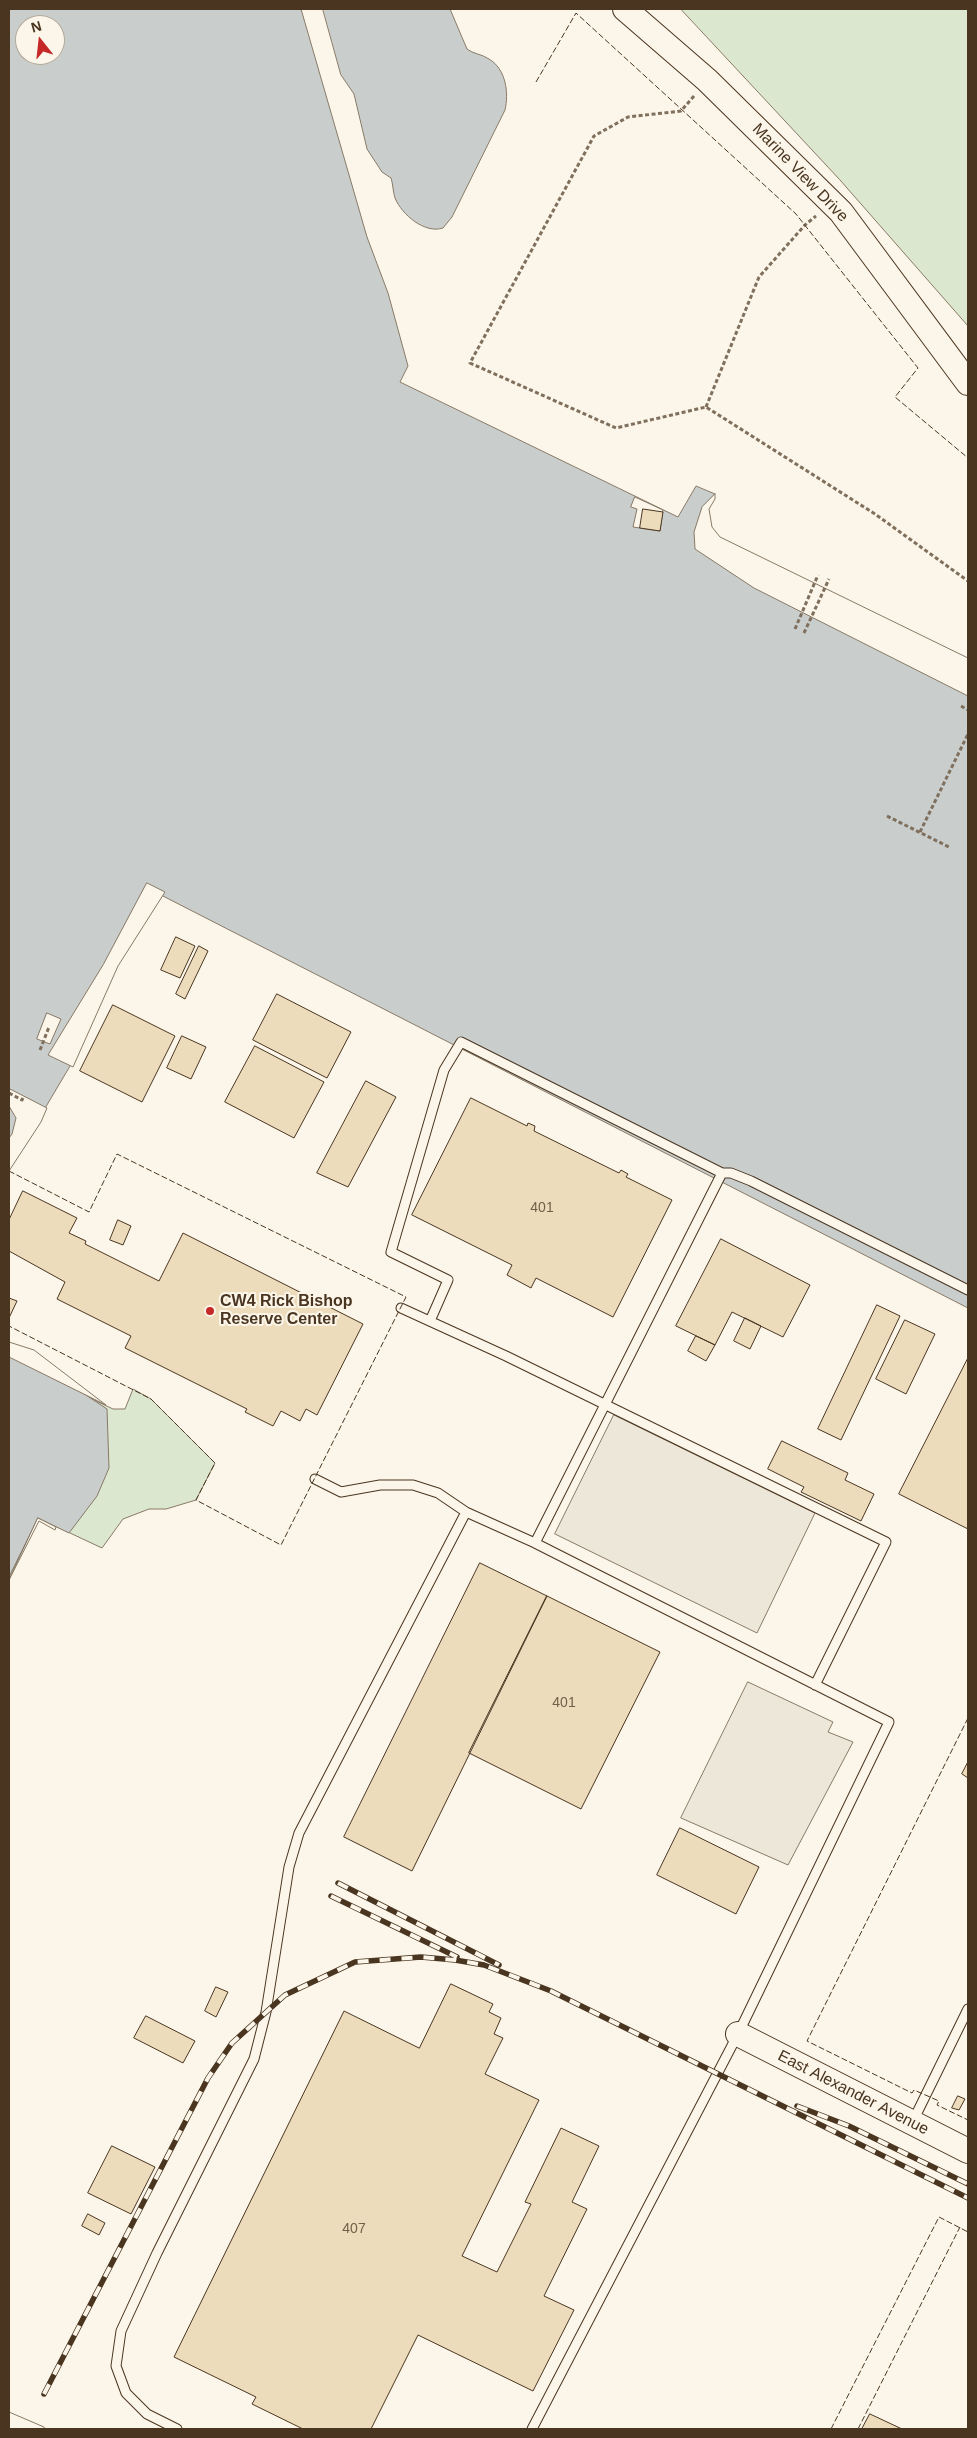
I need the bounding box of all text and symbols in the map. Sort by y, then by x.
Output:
north arrow [15,15,65,65]
text: N [29,17,43,36]
street label: Marine View Drive [748,120,852,226]
house number: 401 [530,1200,554,1216]
place label: CW4 Rick Bishop Reserve Center [220,1292,352,1330]
marker: CW4 Rick Bishop Reserve Center [204,1305,216,1317]
house number: 401 [552,1695,576,1711]
street label: East Alexander Avenue [774,2047,932,2139]
house number: 407 [342,2221,366,2237]

